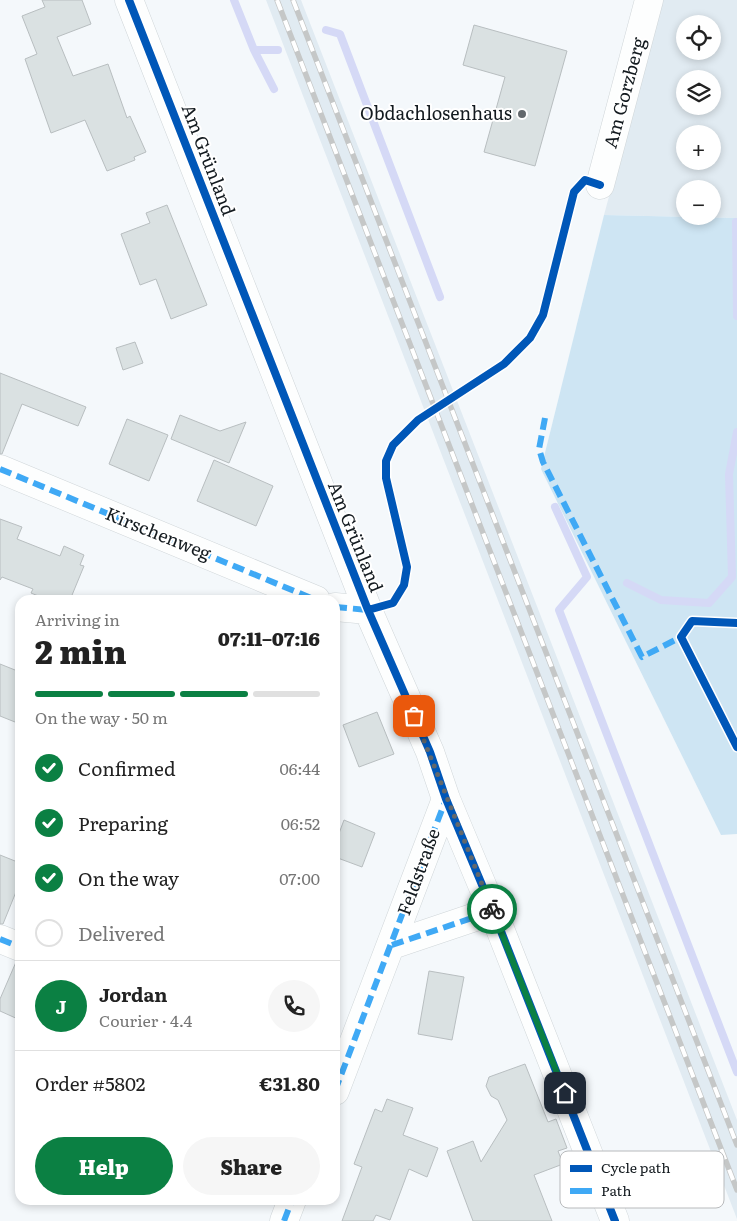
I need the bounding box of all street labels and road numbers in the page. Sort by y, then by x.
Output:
street label: Am Gorzberg [596,33,652,151]
street label: Am Grünland [176,100,243,219]
street label: Am Grünland [322,477,391,596]
street label: Kirschenweg [102,499,216,566]
street label: Feldstraße [389,824,446,919]

